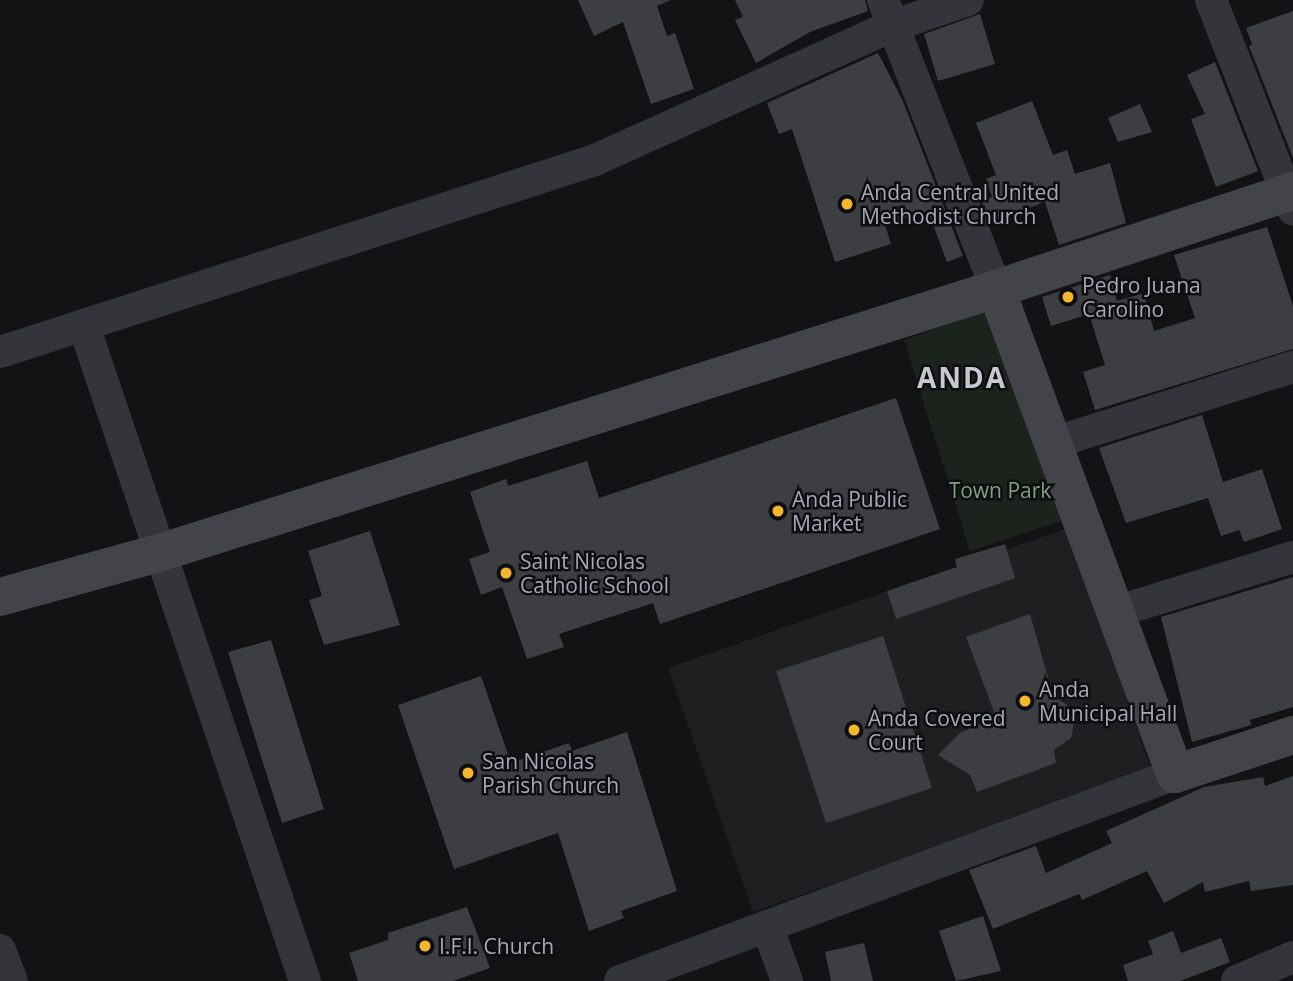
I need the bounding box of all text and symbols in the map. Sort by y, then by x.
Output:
place label: Anda Central United Methodist Church [861,179,1059,229]
marker: Anda Central United Methodist Church [839,196,855,212]
place label: Pedro Juana Carolino [1082,272,1201,322]
marker: Pedro Juana Carolino [1060,289,1076,305]
district label: ANDA [917,360,1007,394]
park label: Town Park [949,477,1051,503]
place label: Anda Public Market [792,486,907,536]
marker: Anda Public Market [770,503,786,519]
place label: Saint Nicolas Catholic School [520,548,669,598]
marker: Saint Nicolas Catholic School [498,565,514,581]
place label: Anda Municipal Hall [1039,676,1177,726]
marker: Anda Municipal Hall [1017,693,1033,709]
place label: Anda Covered Court [868,705,1005,755]
marker: Anda Covered Court [846,722,862,738]
place label: San Nicolas Parish Church [482,748,619,798]
marker: San Nicolas Parish Church [460,765,476,781]
place label: I.F.I. Church [439,933,554,959]
marker: I.F.I. Church [417,938,433,954]

